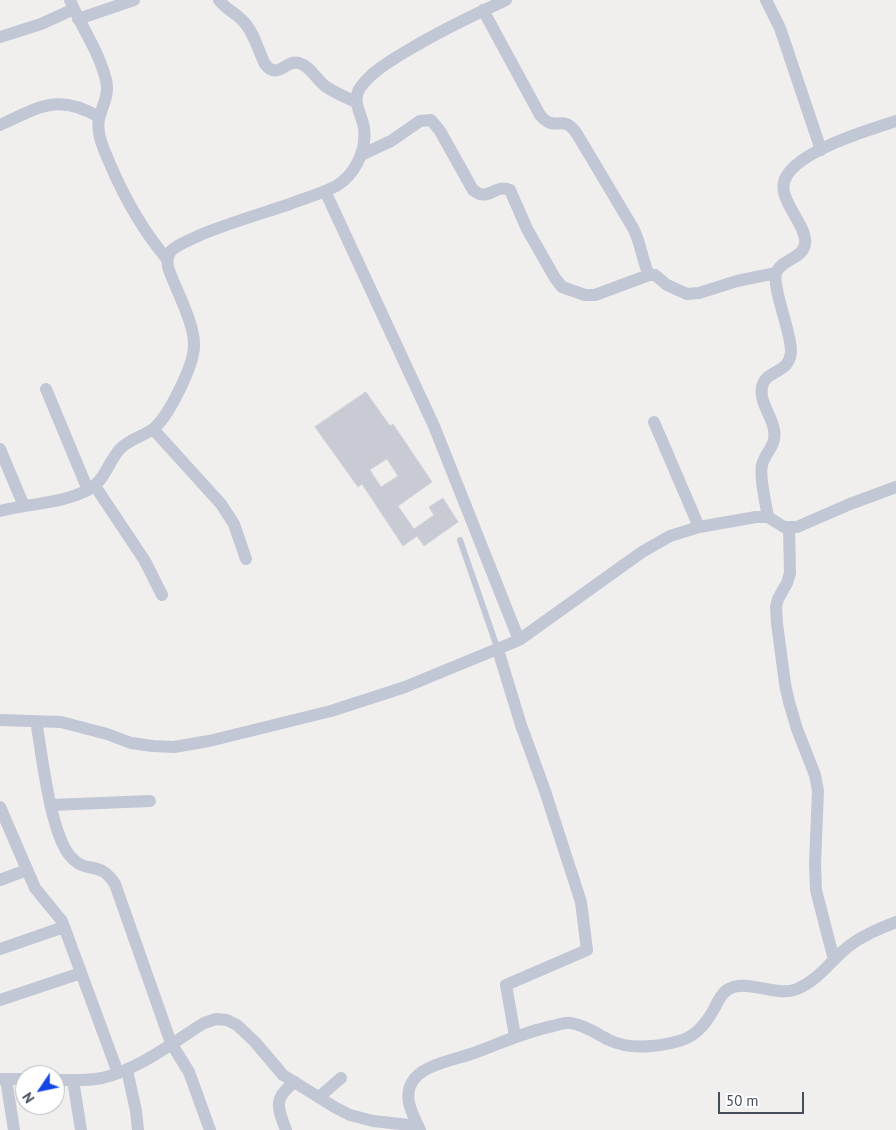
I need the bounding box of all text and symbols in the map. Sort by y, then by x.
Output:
north arrow [15,1065,65,1115]
scale bar [721,1082,807,1114]
text: N [18,1089,38,1107]
text: 50 m [726,1091,759,1110]

